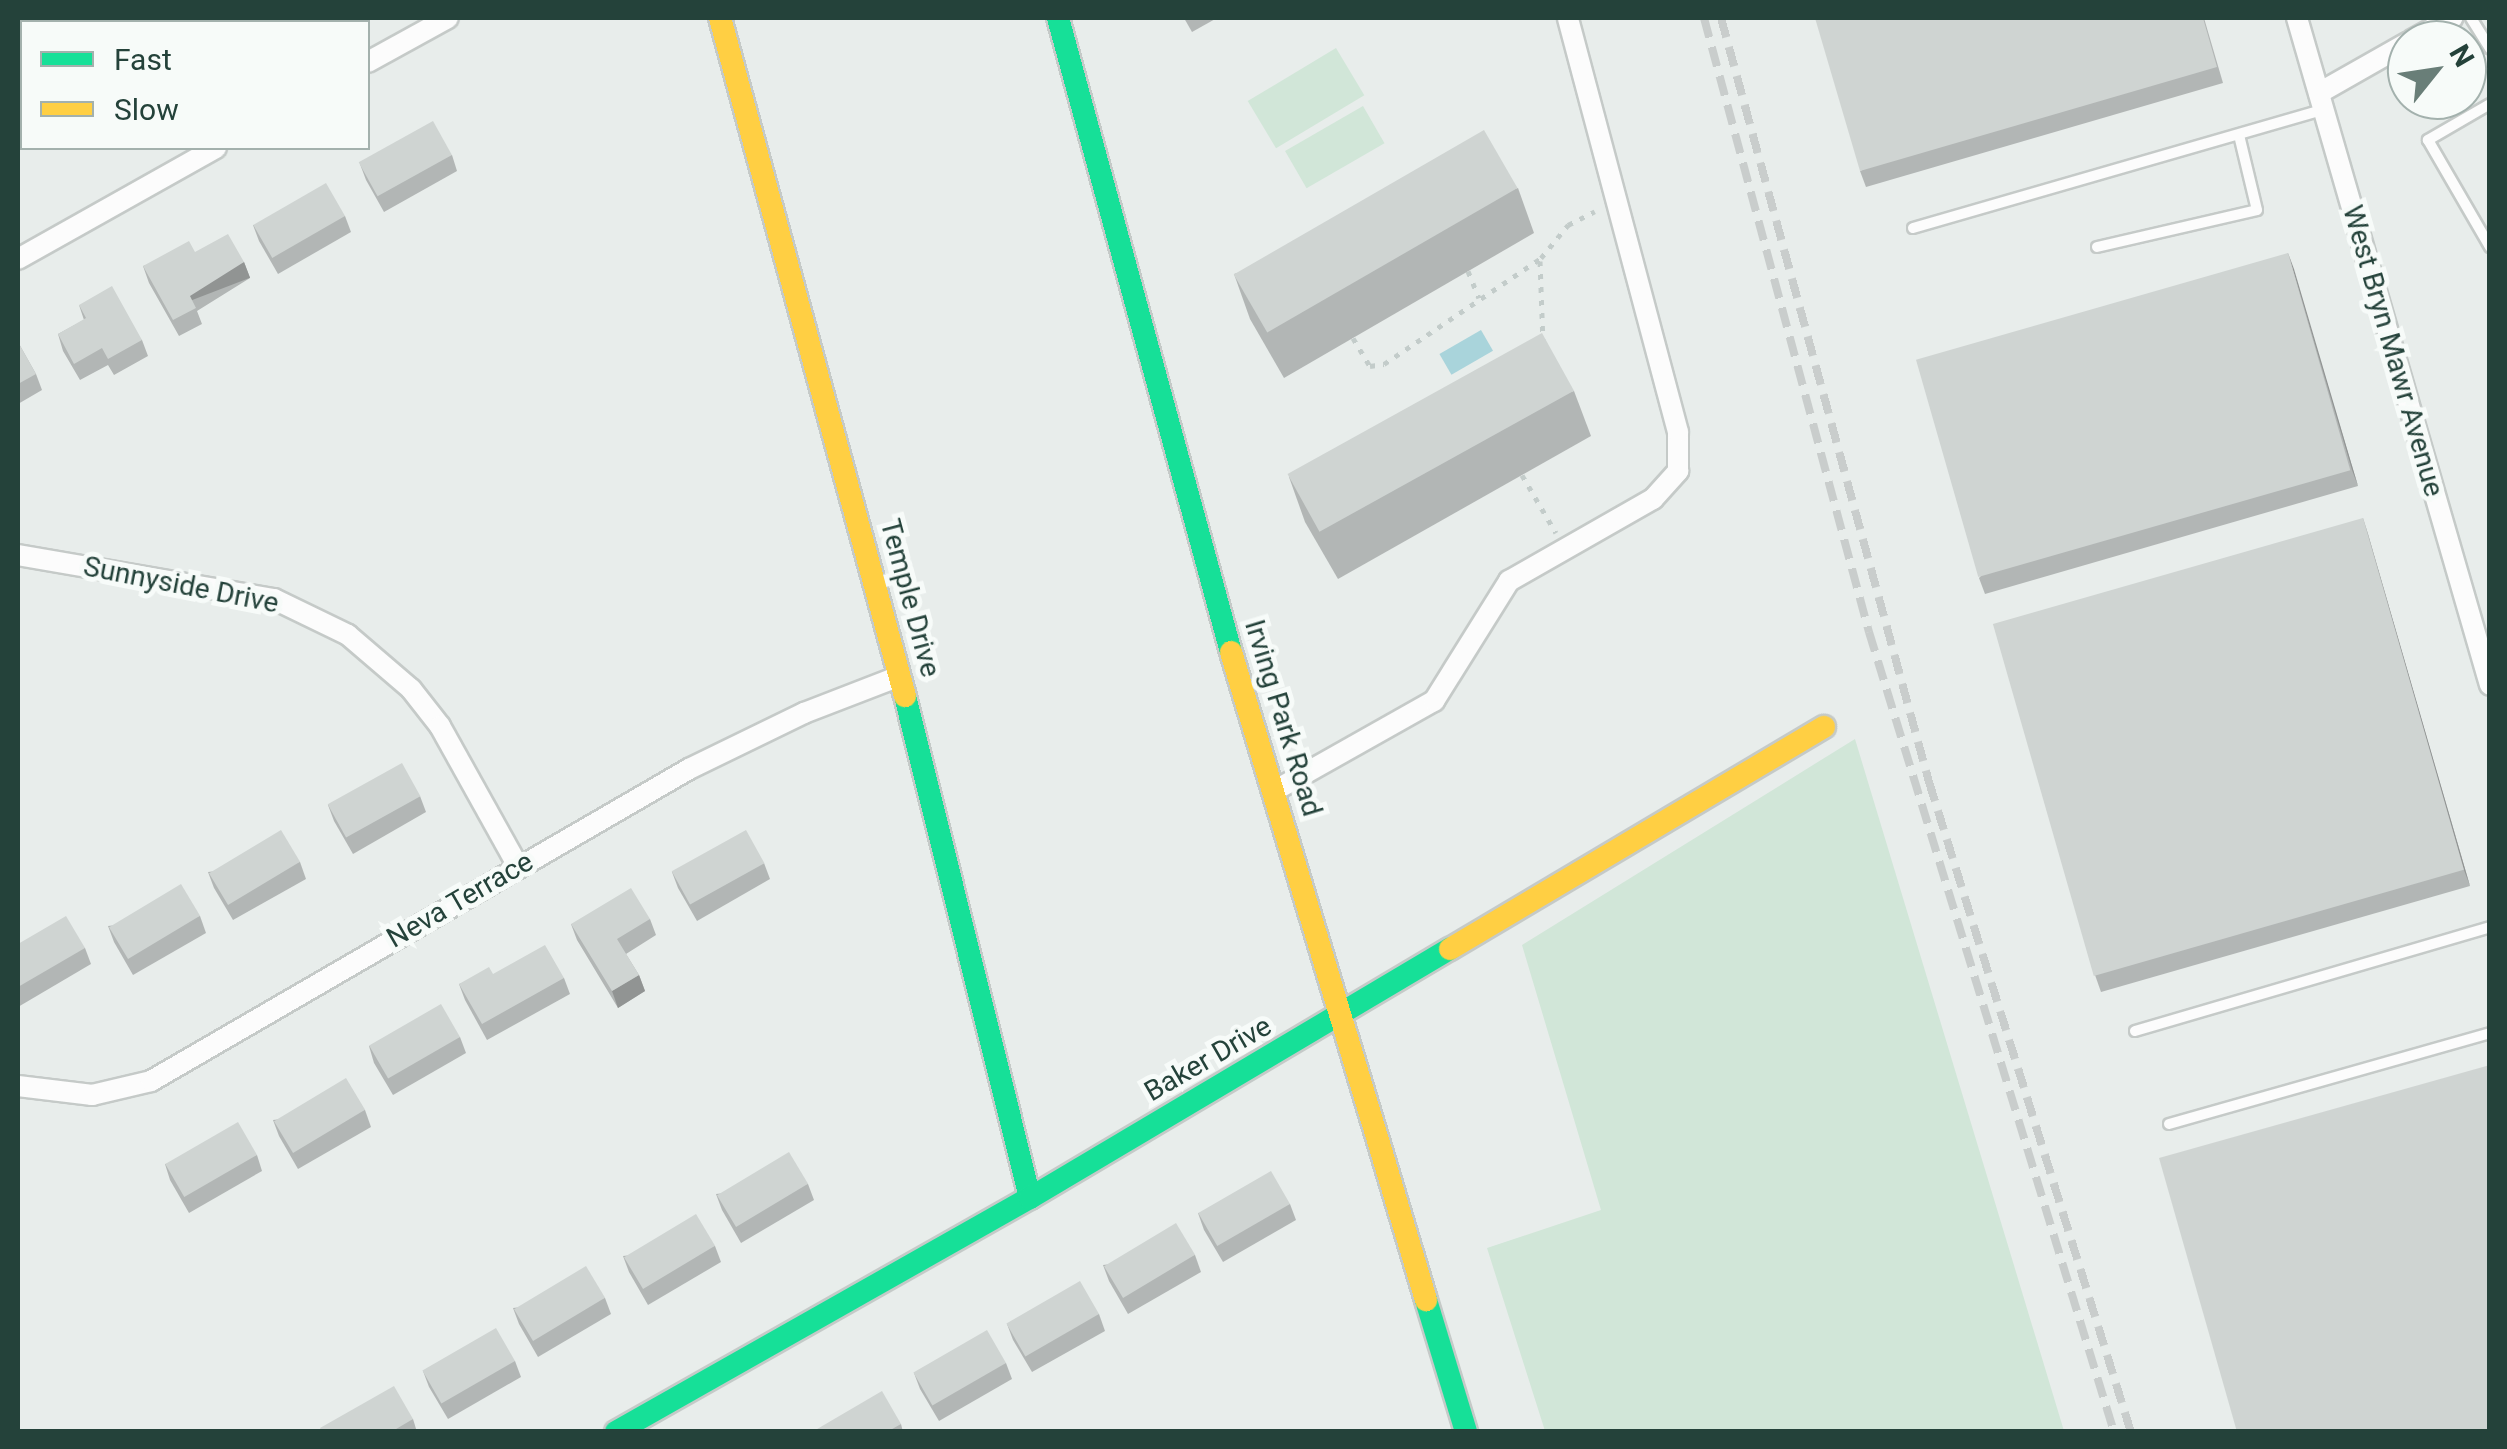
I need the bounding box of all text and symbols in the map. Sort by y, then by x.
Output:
legend [20,20,370,150]
north arrow [2387,20,2487,120]
text: N [2442,39,2481,73]
text: Fast [114,42,172,77]
text: Slow [114,92,179,127]
street label: West Bryn Mawr Avenue [2335,202,2451,500]
street label: Temple Drive [873,515,947,681]
street label: Sunnyside Drive [81,550,281,620]
street label: Irving Park Road [1237,616,1329,820]
street label: Neva Terrace [381,845,539,955]
street label: Baker Drive [1139,1009,1277,1109]

